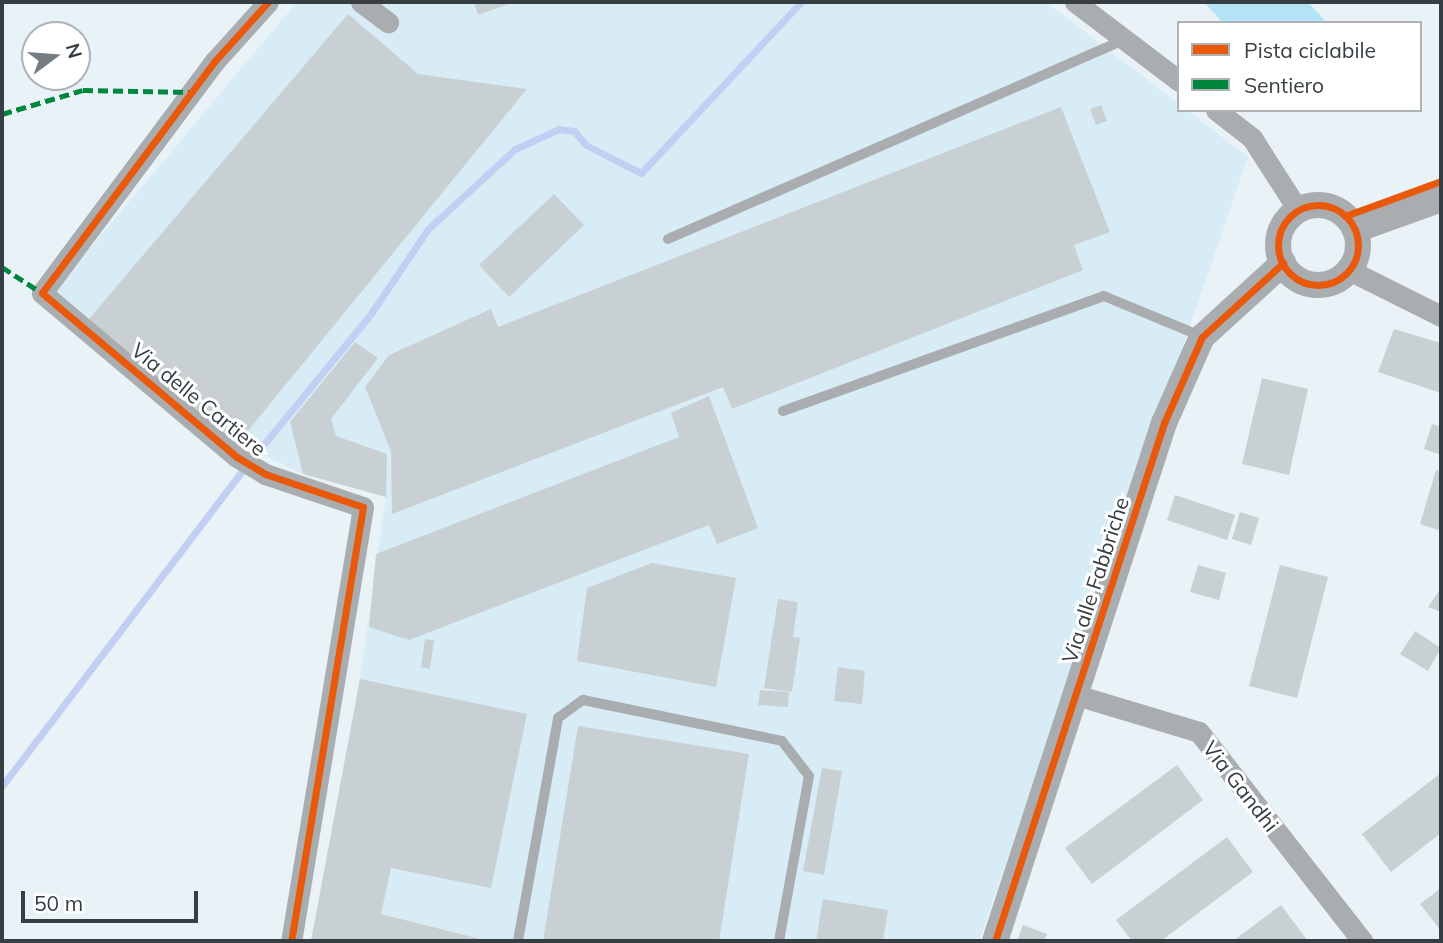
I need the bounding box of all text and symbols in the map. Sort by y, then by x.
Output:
north arrow [21,21,91,91]
legend [1177,21,1422,112]
text: Pista ciclabile [1244,37,1376,63]
text: N [61,41,88,61]
text: Sentiero [1244,72,1324,98]
street label: Via delle Cartiere [127,337,271,461]
street label: Via alle Fabbriche [1056,494,1134,666]
street label: Via Gandhi [1198,736,1284,836]
scale bar [24,876,201,920]
text: 50 m [34,890,83,916]

